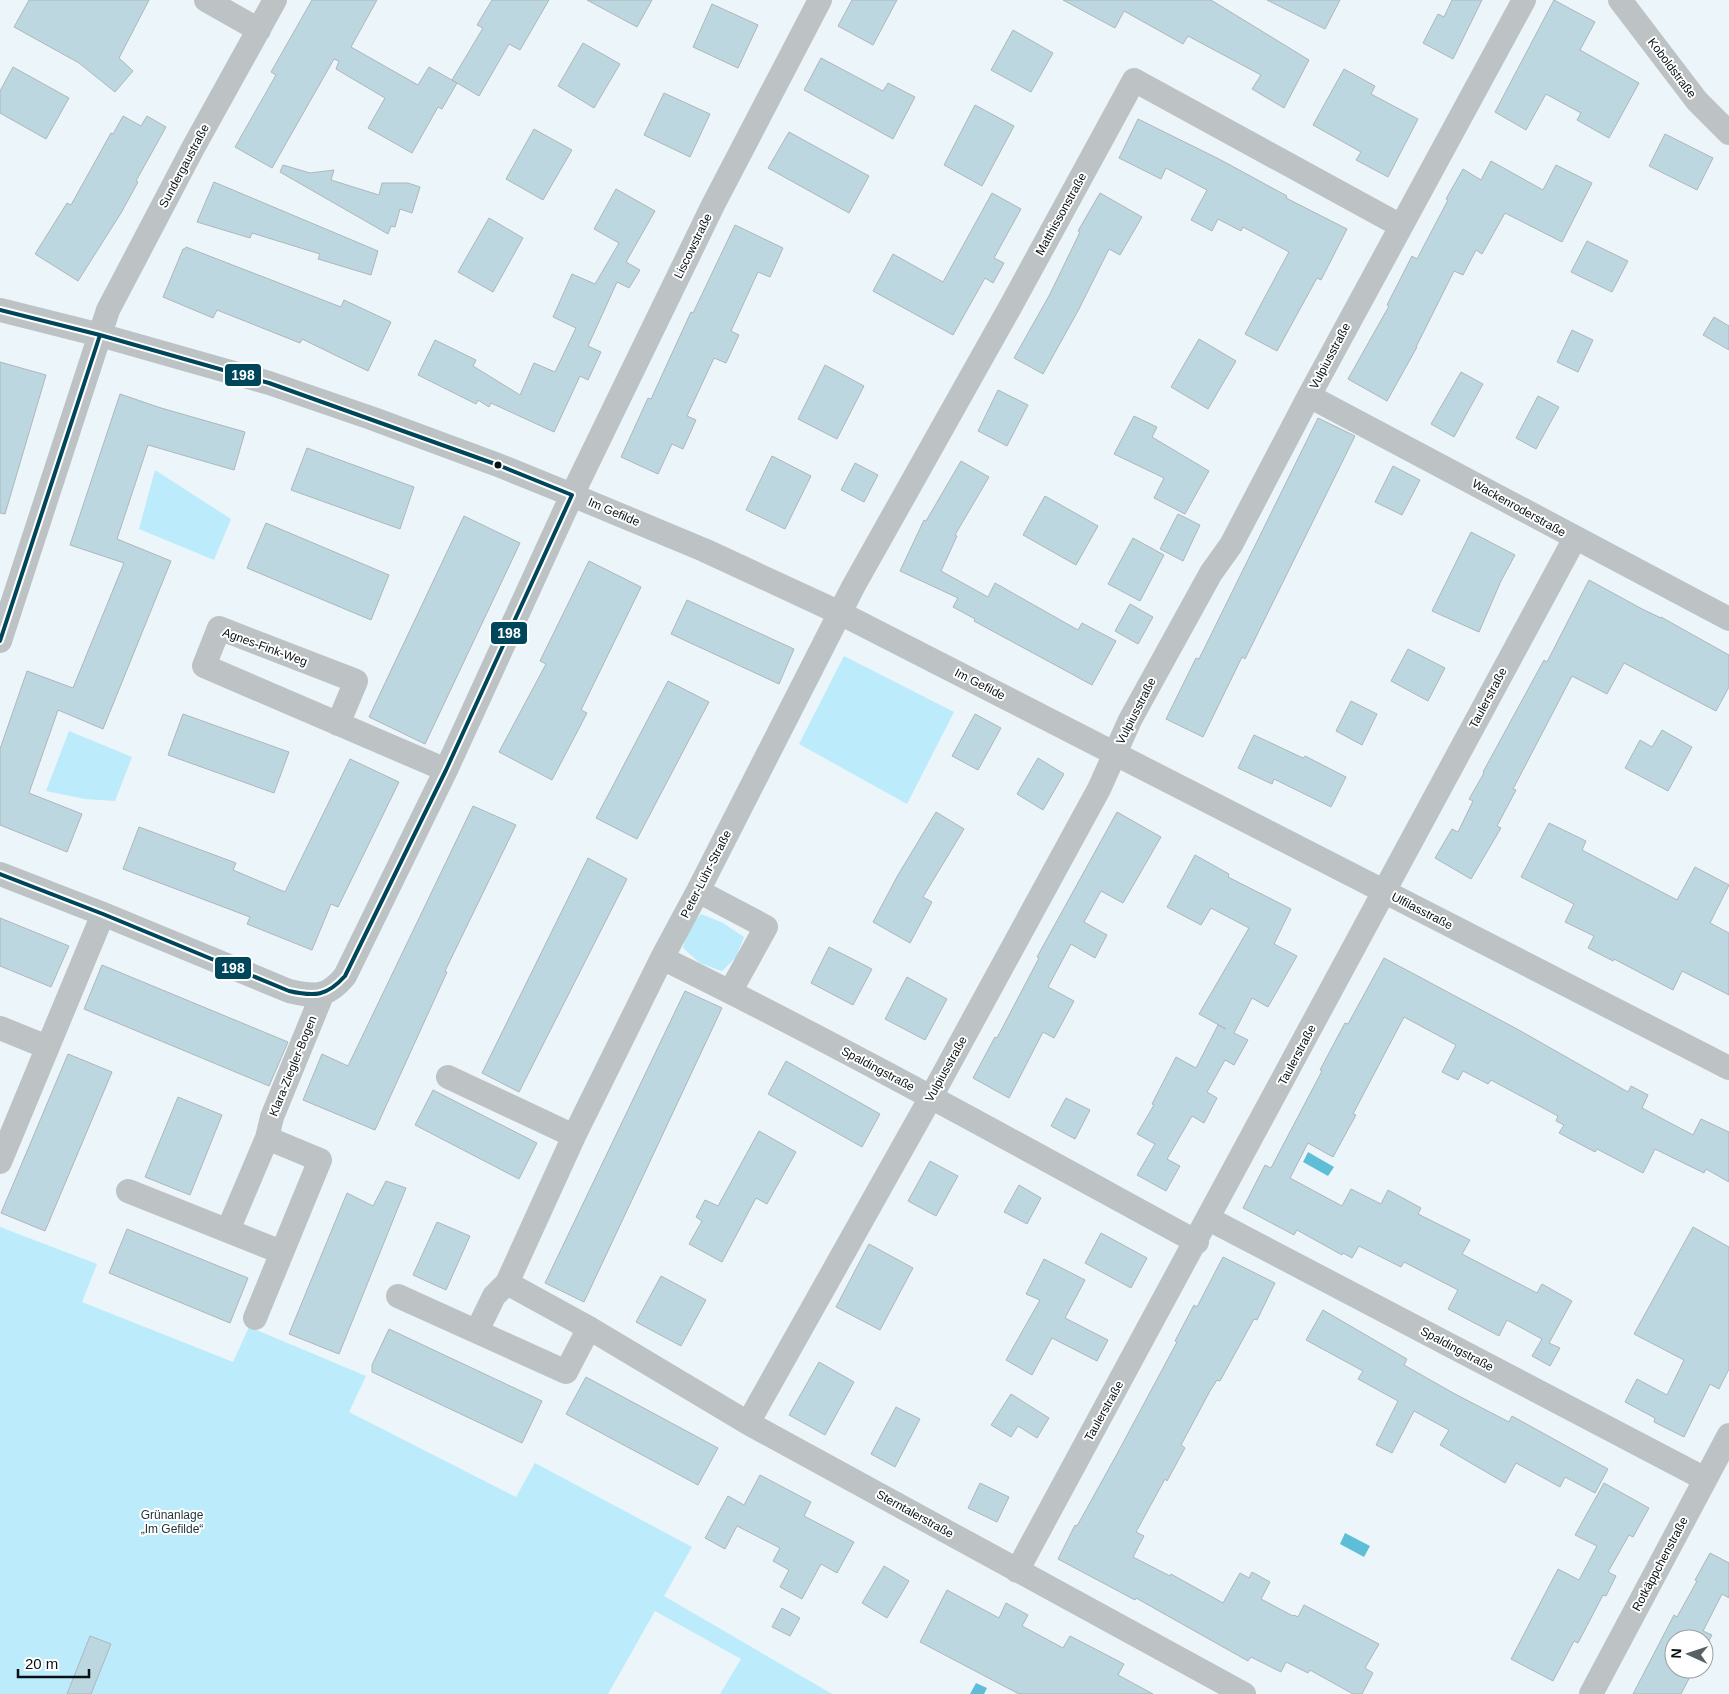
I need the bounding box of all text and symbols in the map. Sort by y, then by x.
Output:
street label: Koboldstraße [1645,35,1699,101]
street label: Sundergaustraße [156,121,212,210]
street label: Matthissonstraße [1033,170,1090,258]
street label: Liscowstraße [671,211,715,281]
street label: Vulpiusstraße [1307,320,1353,391]
line badge: 198 [224,363,262,387]
text: 198 [231,367,255,383]
unlabelled marker [493,460,503,470]
street label: Wackenroderstraße [1470,476,1569,540]
street label: Im Gefilde [586,495,642,529]
line badge: 198 [490,621,528,645]
street label: Agnes-Fink-Weg [221,625,309,669]
text: 198 [497,625,521,641]
street label: Im Gefilde [952,665,1008,703]
street label: Taulerstraße [1466,665,1510,731]
street label: Vulpiusstraße [1113,675,1159,747]
street label: Peter-Lühr-Straße [678,827,734,920]
street label: Ulfilasstraße [1389,890,1455,933]
line badge: 198 [214,956,252,980]
text: 198 [221,960,245,976]
street label: Klara-Ziegler-Bogen [266,1014,320,1118]
street label: Taulerstraße [1275,1022,1319,1088]
street label: Vulpiusstraße [922,1033,970,1104]
street label: Spaldingstraße [839,1044,917,1094]
street label: Spaldingstraße [1418,1324,1496,1374]
street label: Taulerstraße [1082,1378,1126,1444]
street label: Sterntalerstraße [874,1487,956,1541]
park label: Grünanlage „Im Gefilde“ [141,1508,204,1536]
street label: Rotkäppchenstraße [1629,1514,1691,1614]
north arrow [1664,1629,1714,1679]
scale bar [18,1646,89,1678]
text: N [1668,1648,1684,1659]
text: 20 m [25,1655,58,1672]

